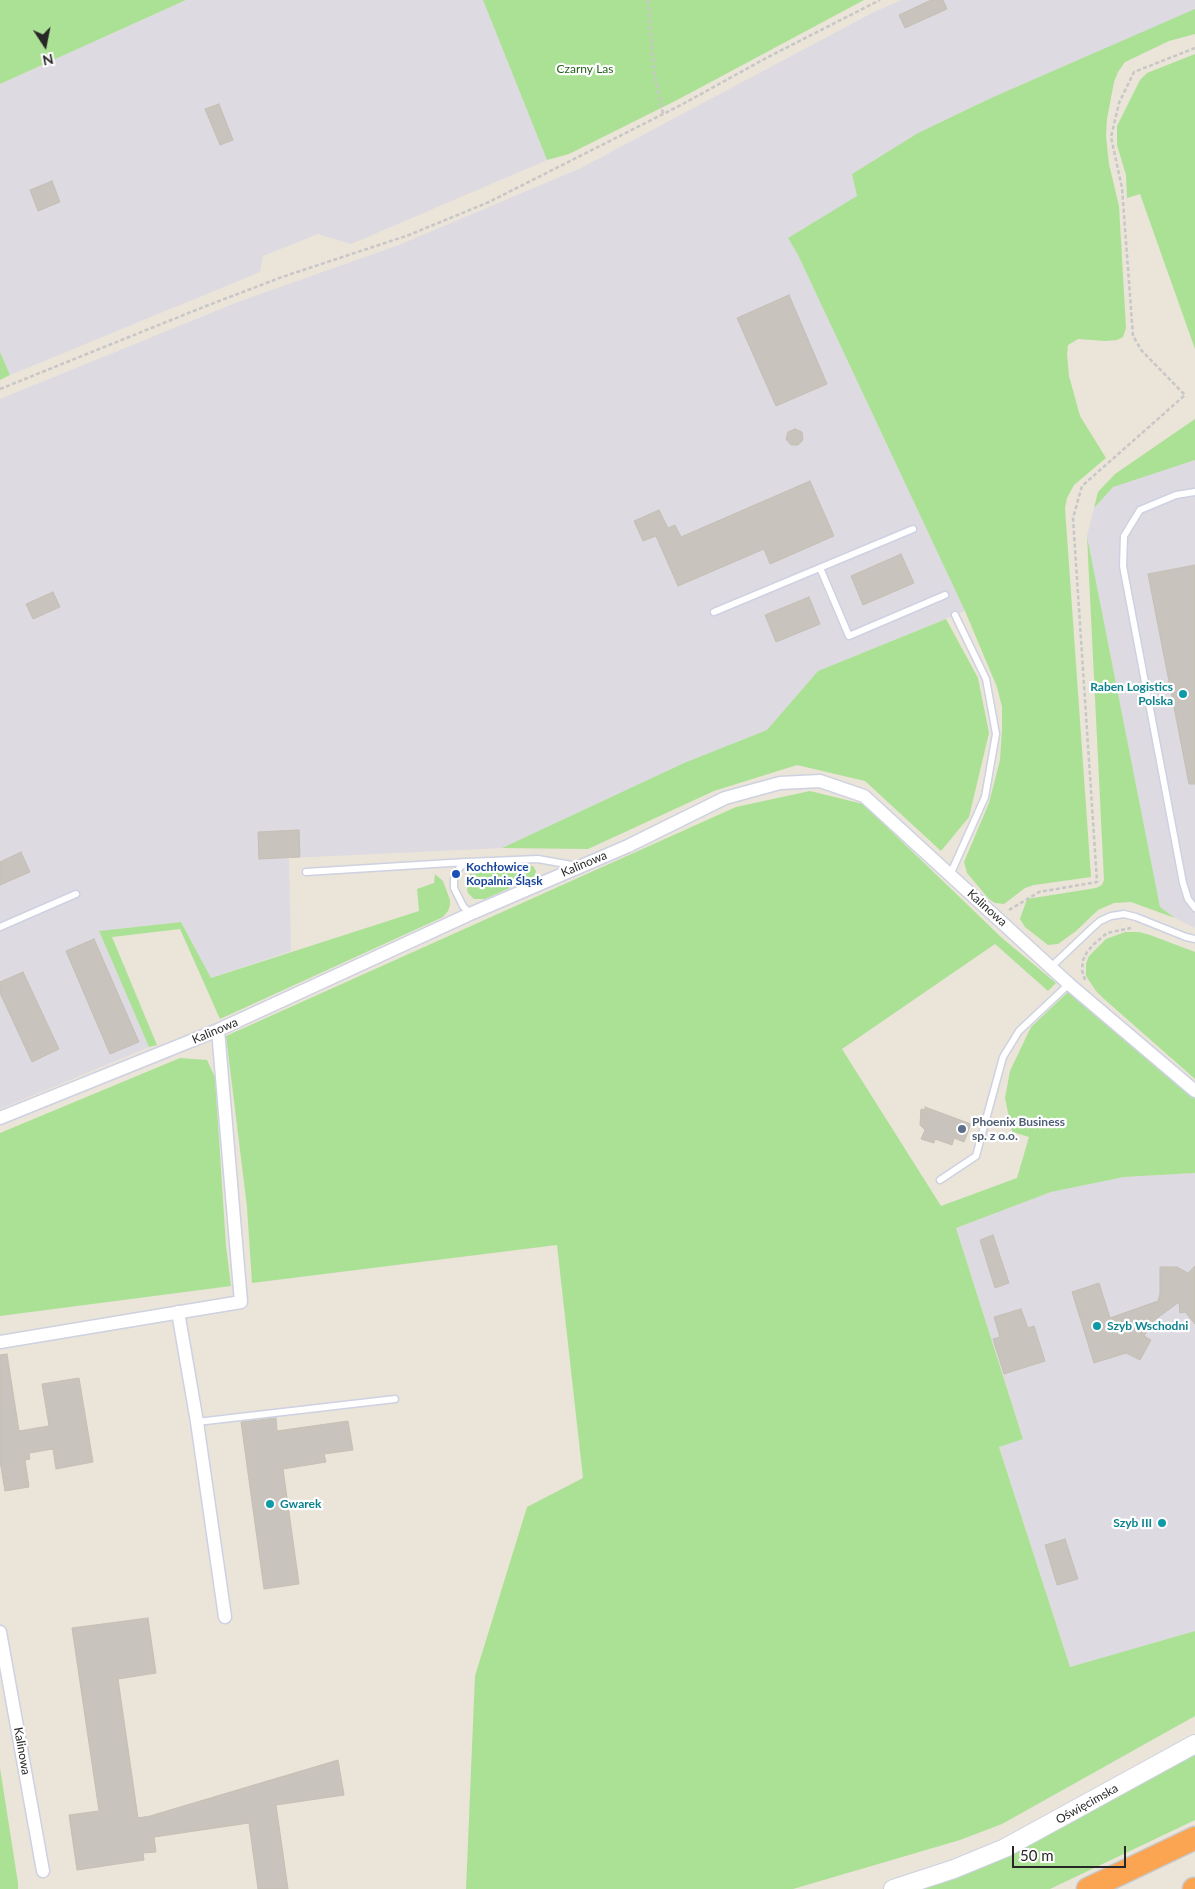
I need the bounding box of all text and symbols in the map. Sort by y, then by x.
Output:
north arrow [20,20,70,70]
text: N [41,51,55,70]
park label: Czarny Las [557,62,613,76]
place label: Raben Logistics Polska [1090,680,1173,708]
marker: Raben Logistics Polska [1177,688,1189,700]
street label: Kalinowa [559,848,609,880]
place label: Kochłowice Kopalnia Śląsk [466,860,543,888]
marker: Kochłowice Kopalnia Śląsk [450,868,462,880]
street label: Kalinowa [964,886,1010,930]
street label: Kalinowa [190,1015,240,1047]
place label: Phoenix Business sp. z o.o. [972,1115,1065,1143]
marker: Phoenix Business sp. z o.o. [956,1123,968,1135]
place label: Szyb Wschodni [1107,1319,1188,1333]
marker: Szyb Wschodni [1091,1320,1103,1332]
place label: Gwarek [280,1497,321,1511]
marker: Gwarek [264,1498,276,1510]
place label: Szyb III [1113,1516,1152,1530]
marker: Szyb III [1156,1517,1168,1529]
street label: Kalinowa [11,1726,33,1776]
street label: Oświęcimska [1053,1781,1121,1827]
scale bar [1015,1836,1129,1868]
text: 50 m [1020,1846,1054,1864]

